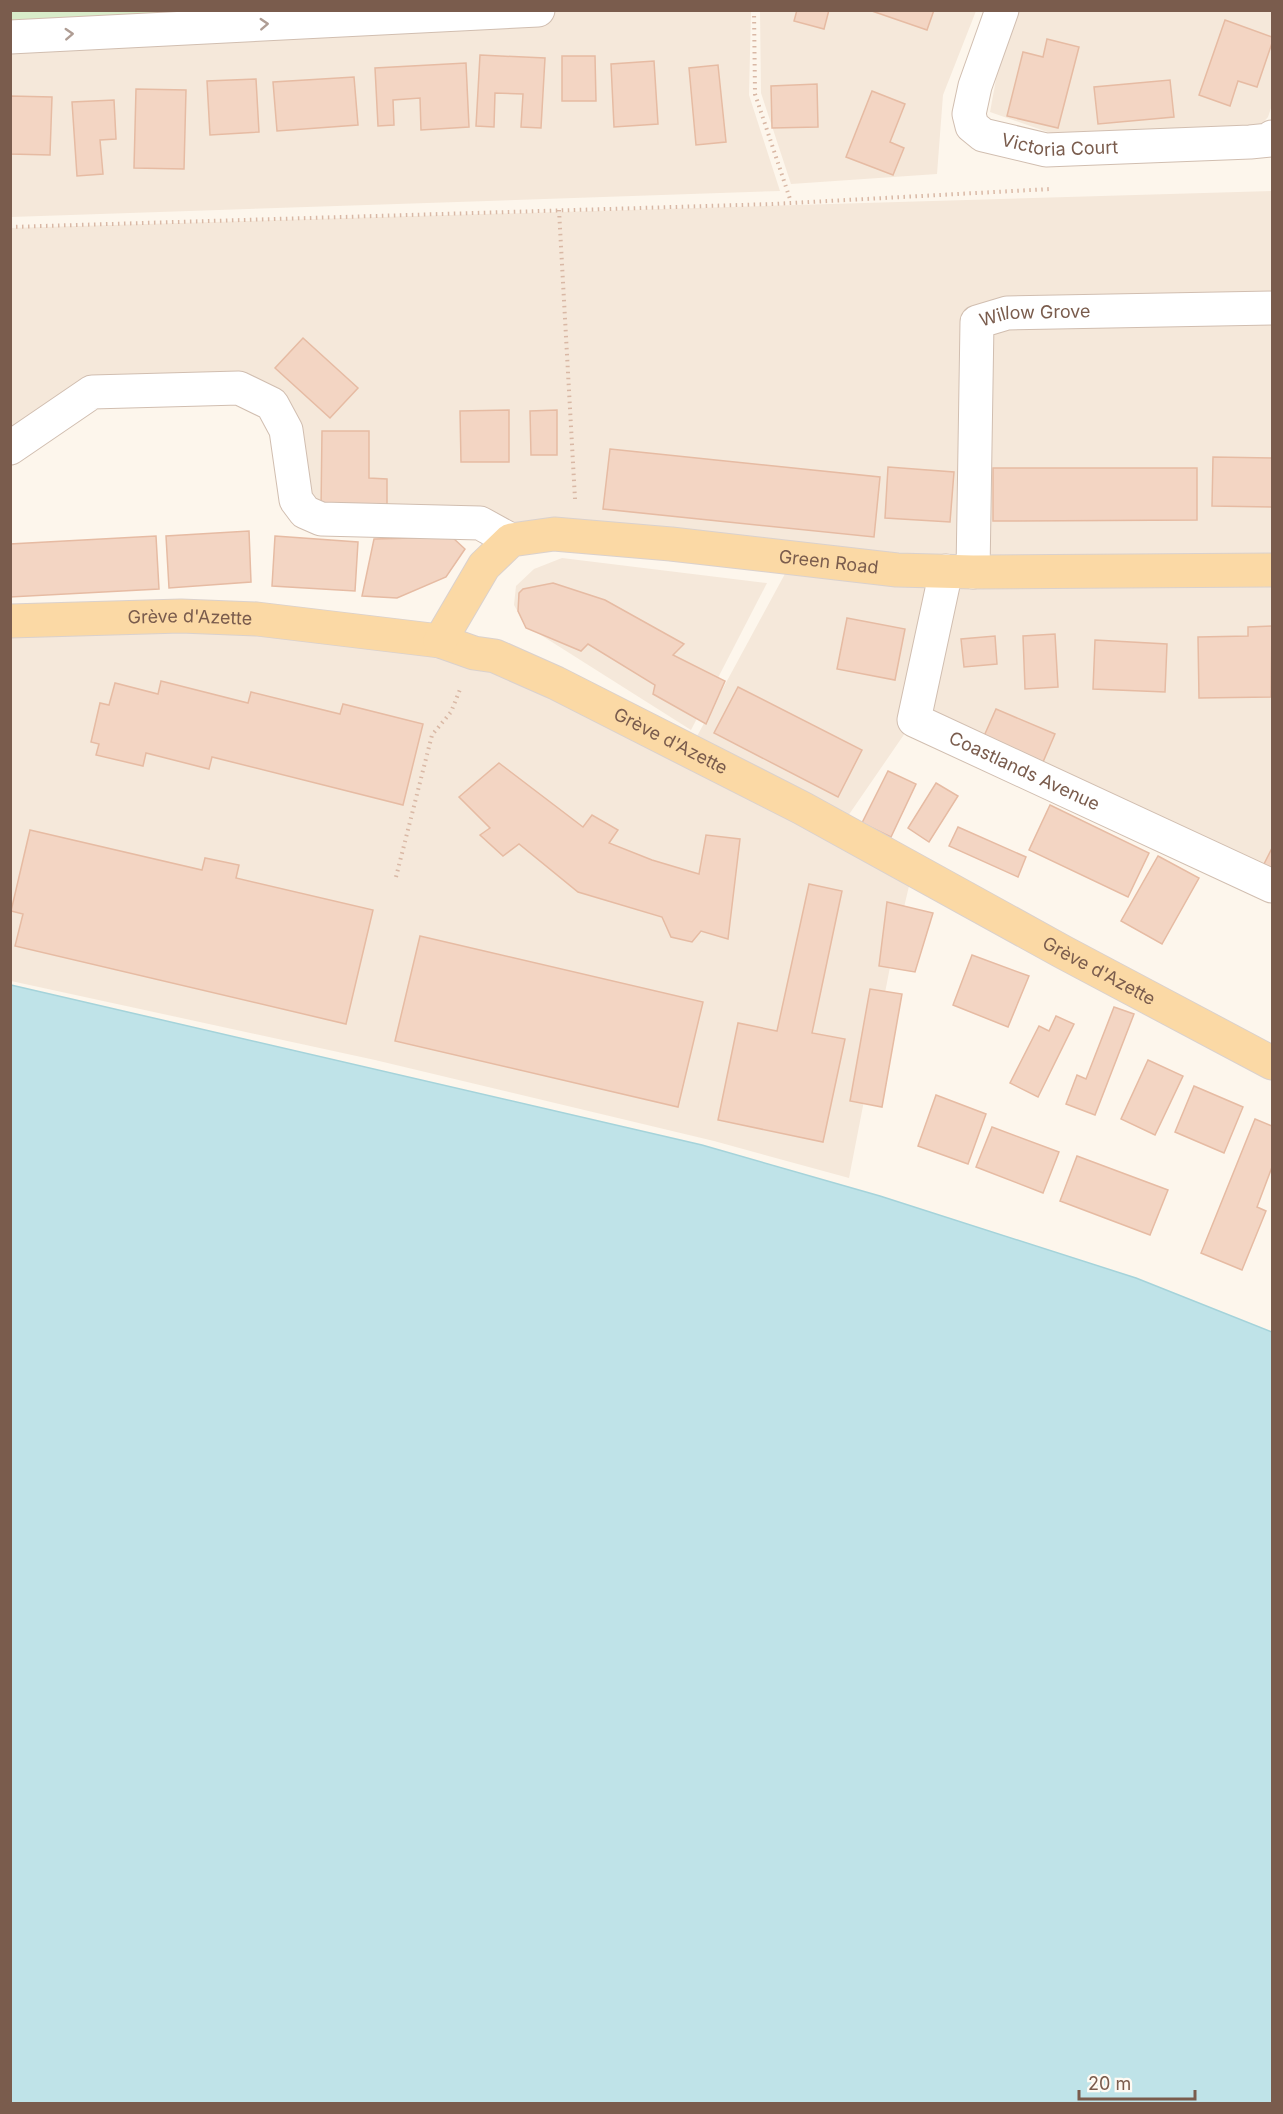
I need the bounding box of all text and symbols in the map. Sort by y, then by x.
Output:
one-way arrow [259,18,268,31]
one-way arrow [64,27,73,40]
street label: Victoria Court [999,129,1119,160]
street label: Willow Grove [977,300,1091,331]
street label: Green Road [778,545,880,578]
street label: Grève d'Azette [127,605,253,629]
street label: Grève d'Azette [611,703,731,778]
street label: Coastlands Avenue [946,727,1103,815]
street label: Grève d'Azette [1039,932,1159,1009]
scale bar [1079,2063,1194,2101]
text: 20 m [1088,2073,1131,2094]

